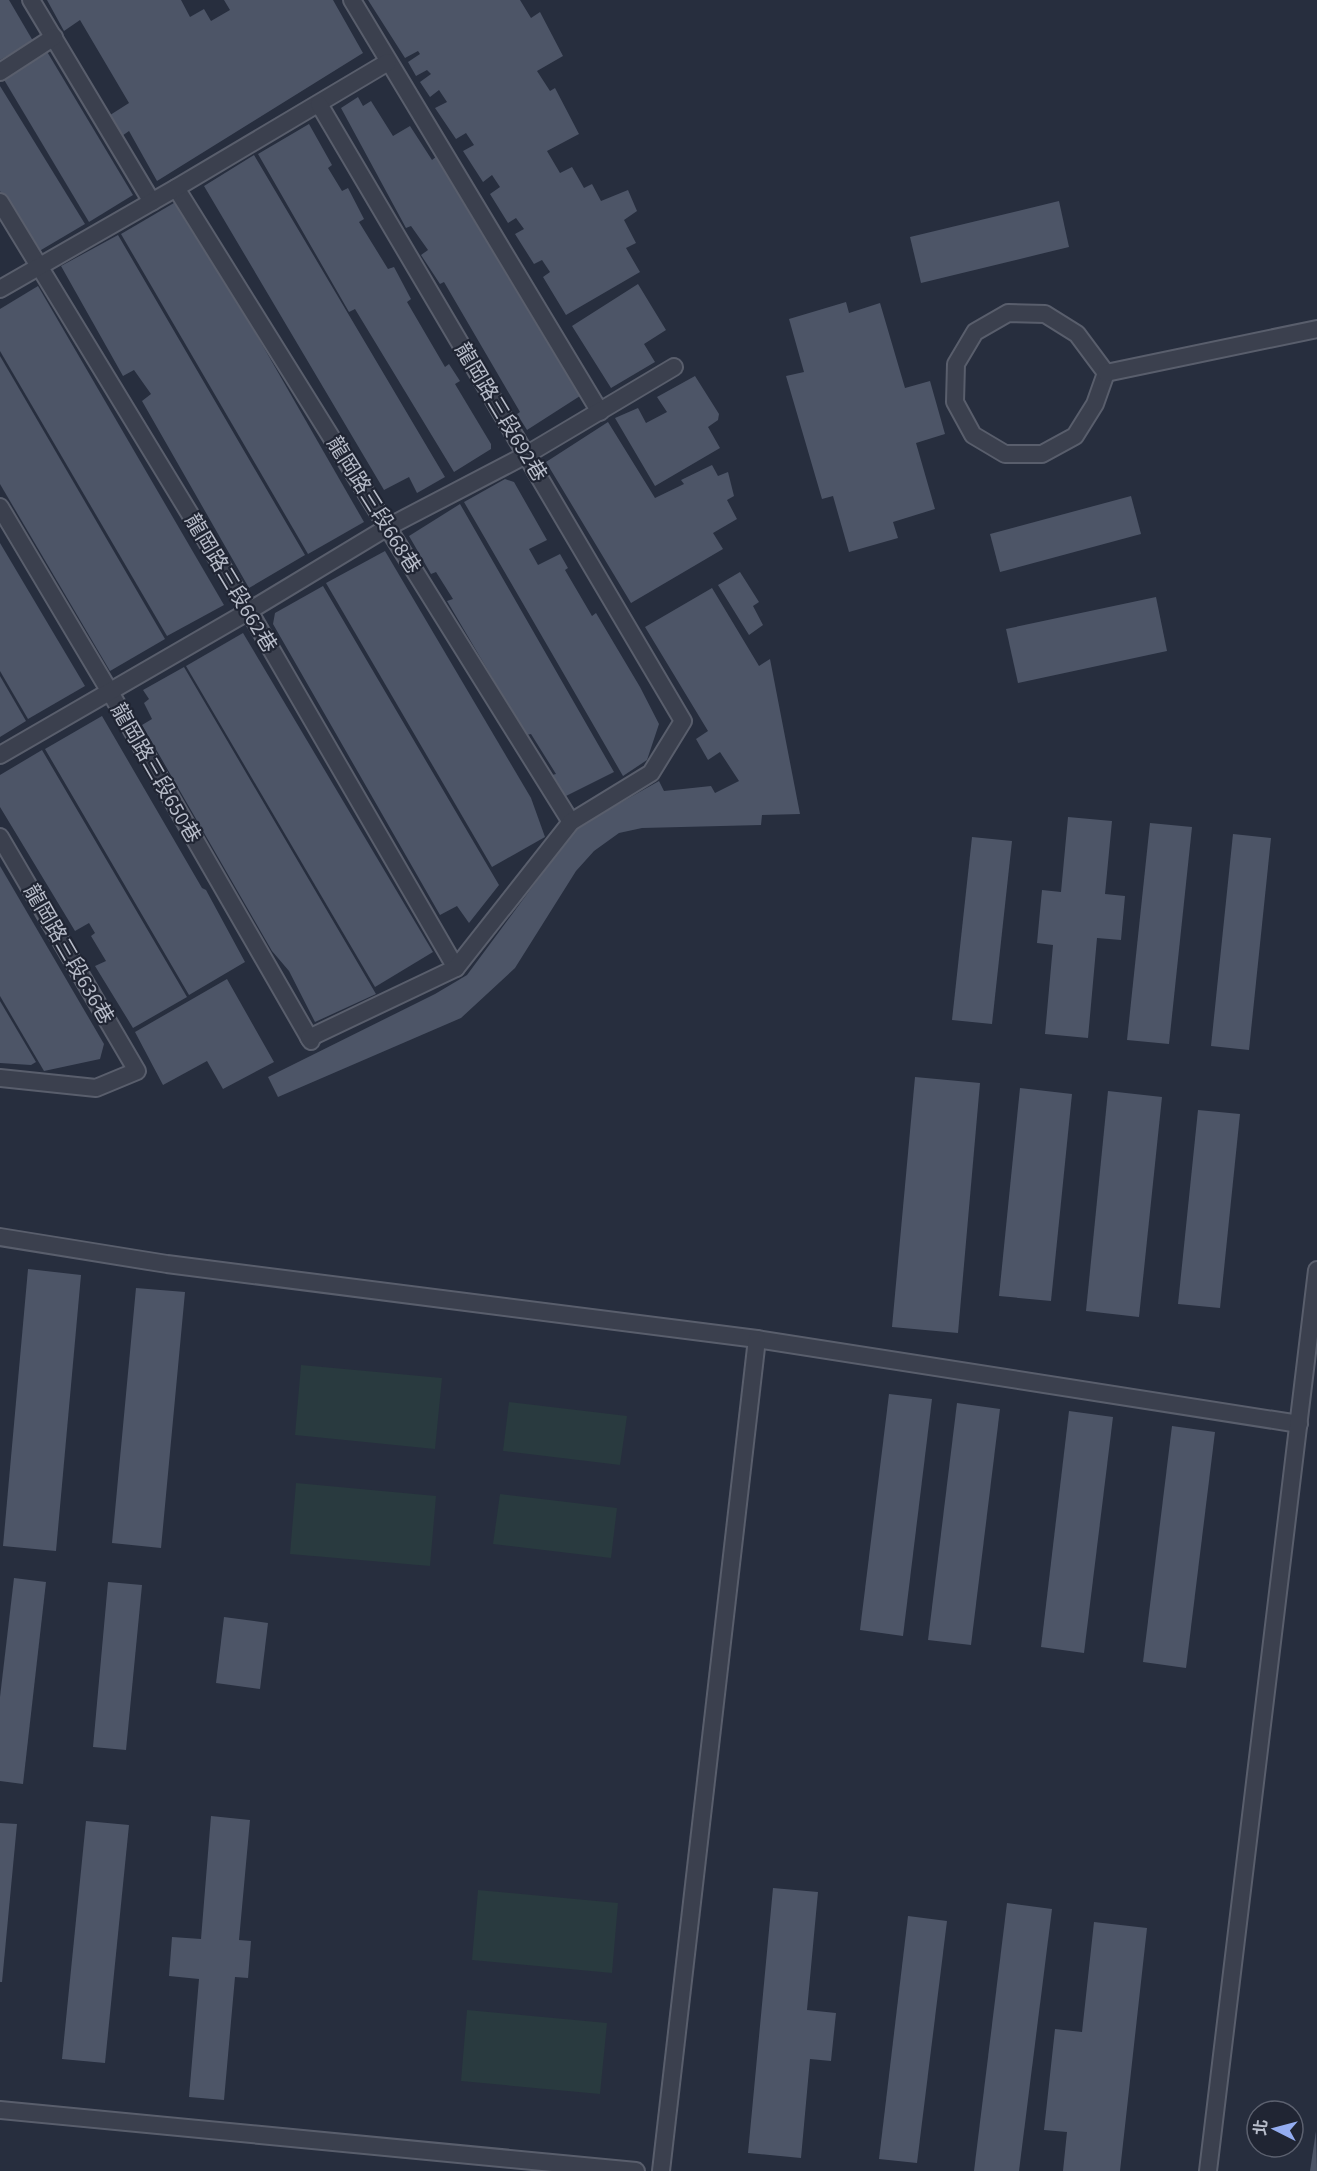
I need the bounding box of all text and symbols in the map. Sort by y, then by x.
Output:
street label: 龍岡路三段692巷 [448,337,554,487]
street label: 龍岡路三段668巷 [320,430,428,580]
street label: 龍岡路三段662巷 [178,508,284,658]
street label: 龍岡路三段650巷 [104,697,208,849]
street label: 龍岡路三段636巷 [17,878,121,1030]
north arrow [1245,2099,1305,2159]
text: 北 [1249,2118,1273,2137]

